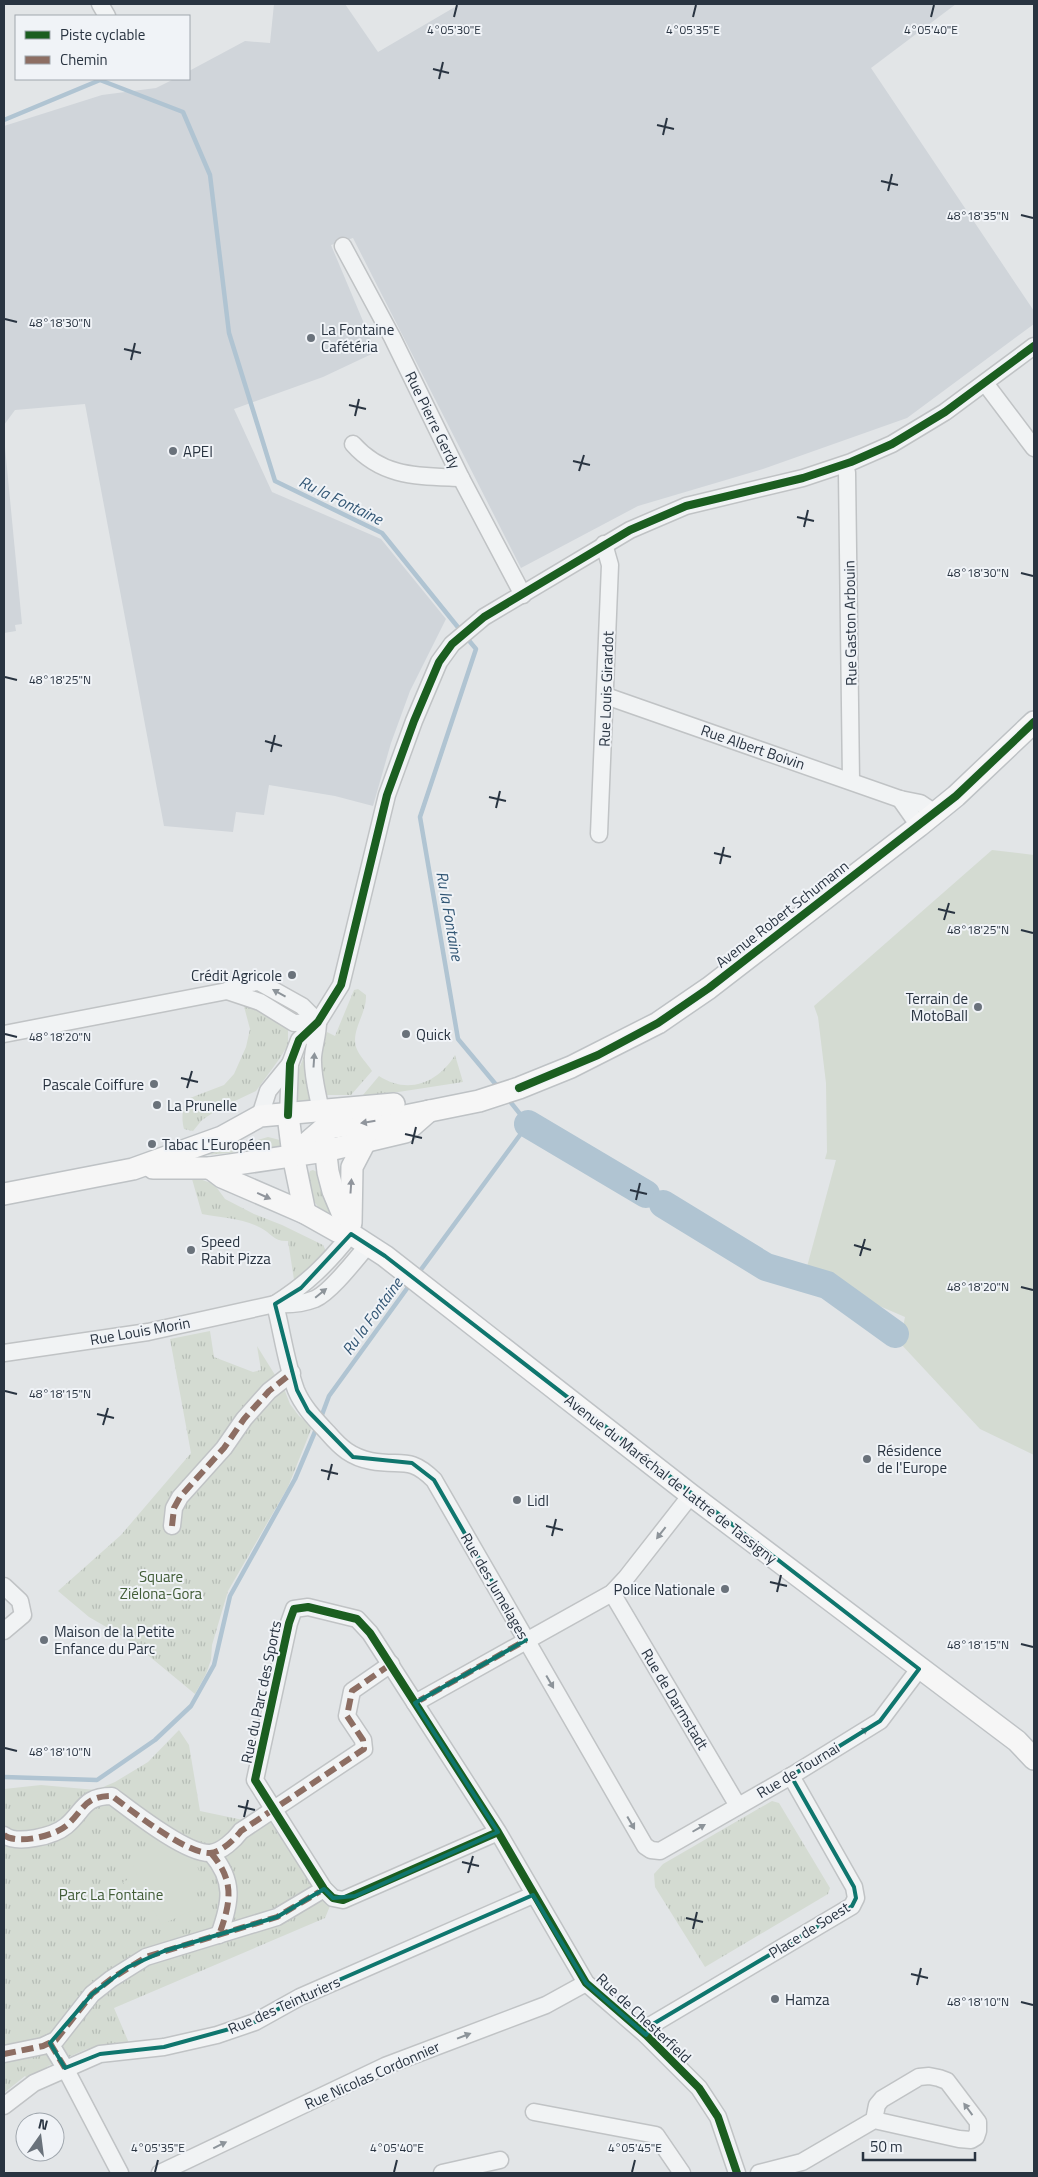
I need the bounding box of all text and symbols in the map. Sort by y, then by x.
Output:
legend [15,15,190,80]
text: 4°05'30"E [427,20,481,39]
text: 4°05'35"E [666,20,720,39]
text: 4°05'40"E [904,20,958,39]
text: Piste cyclable [60,23,145,46]
text: Chemin [60,48,108,71]
text: 48°18'35"N [947,206,1009,225]
text: 48°18'30"N [29,313,91,332]
place label: La Fontaine Cafétéria [321,318,394,358]
marker: La Fontaine Cafétéria [305,332,317,344]
street label: Rue Pierre Gerdy [399,367,467,473]
place label: APEI [183,440,213,463]
marker: APEI [167,445,179,457]
water label: Ru la Fontaine [295,469,388,531]
street label: Rue Gaston Arbouin [837,560,863,686]
text: 48°18'30"N [947,563,1009,582]
street label: Rue Louis Girardot [592,630,620,747]
text: 48°18'25"N [29,670,91,689]
street label: Rue Albert Boivin [698,718,808,776]
street label: Avenue Robert Schumann [711,855,853,973]
water label: Ru la Fontaine [430,869,470,964]
text: 48°18'25"N [947,920,1009,939]
place label: Crédit Agricole [191,964,282,987]
marker: Crédit Agricole [286,969,298,981]
place label: Terrain de MotoBall [906,987,968,1027]
one-way arrow [272,989,285,998]
marker: Terrain de MotoBall [972,1001,984,1013]
place label: Quick [416,1023,451,1046]
text: 48°18'20"N [29,1027,91,1046]
marker: Quick [400,1028,412,1040]
one-way arrow [311,1051,319,1067]
place label: Pascale Coiffure [43,1073,144,1096]
marker: Pascale Coiffure [148,1078,160,1090]
place label: La Prunelle [167,1094,237,1117]
marker: La Prunelle [151,1099,163,1111]
one-way arrow [360,1118,376,1126]
place label: Tabac L'Européen [162,1133,270,1156]
marker: Tabac L'Européen [146,1138,158,1150]
one-way arrow [347,1178,355,1194]
one-way arrow [257,1192,271,1200]
place label: Speed Rabit Pizza [201,1230,271,1270]
marker: Speed Rabit Pizza [185,1244,197,1256]
water label: Ru la Fontaine [336,1271,409,1360]
text: 48°18'20"N [947,1277,1009,1296]
one-way arrow [314,1288,327,1299]
street label: Rue Louis Morin [88,1311,192,1351]
text: 48°18'15"N [29,1384,91,1403]
street label: Avenue du Maréchal de Lattre de Tassigny [560,1389,782,1569]
place label: Résidence de l'Europe [877,1439,947,1479]
marker: Résidence de l'Europe [861,1453,873,1465]
place label: Lidl [527,1489,549,1512]
marker: Lidl [511,1494,523,1506]
one-way arrow [655,1527,666,1540]
street label: Rue des Jumelages [455,1529,535,1644]
park label: Square Ziélona-Gora [120,1565,203,1605]
place label: Police Nationale [613,1578,715,1601]
marker: Police Nationale [719,1583,731,1595]
street label: Rue du Parc des Sports [235,1618,287,1766]
place label: Maison de la Petite Enfance du Parc [54,1620,175,1660]
marker: Maison de la Petite Enfance du Parc [38,1634,50,1646]
text: 48°18'15"N [947,1635,1009,1654]
street label: Rue de Darmstadt [636,1644,715,1755]
one-way arrow [546,1675,554,1690]
one-way arrow [856,1727,869,1737]
street label: Rue de Tournai [752,1736,844,1804]
text: 48°18'10"N [29,1742,91,1761]
one-way arrow [627,1816,636,1829]
one-way arrow [693,1824,706,1833]
park label: Parc La Fontaine [59,1883,163,1906]
street label: Place de Soest [764,1896,855,1964]
street label: Rue de Chesterfield [591,1968,697,2068]
street label: Rue des Teinturiers [224,1970,344,2040]
place label: Hamza [785,1988,830,2011]
text: 48°18'10"N [947,1992,1009,2011]
marker: Hamza [769,1993,781,2005]
one-way arrow [457,2032,472,2040]
street label: Rue Nicolas Cordonnier [301,2035,443,2115]
one-way arrow [963,2102,973,2116]
north arrow [15,2112,65,2162]
text: N [36,2113,51,2135]
scale bar [863,2130,976,2162]
text: 50 m [870,2135,903,2158]
text: 4°05'35"E [131,2138,185,2157]
text: 4°05'40"E [370,2138,424,2157]
text: 4°05'45"E [608,2138,662,2157]
one-way arrow [213,2140,227,2148]

